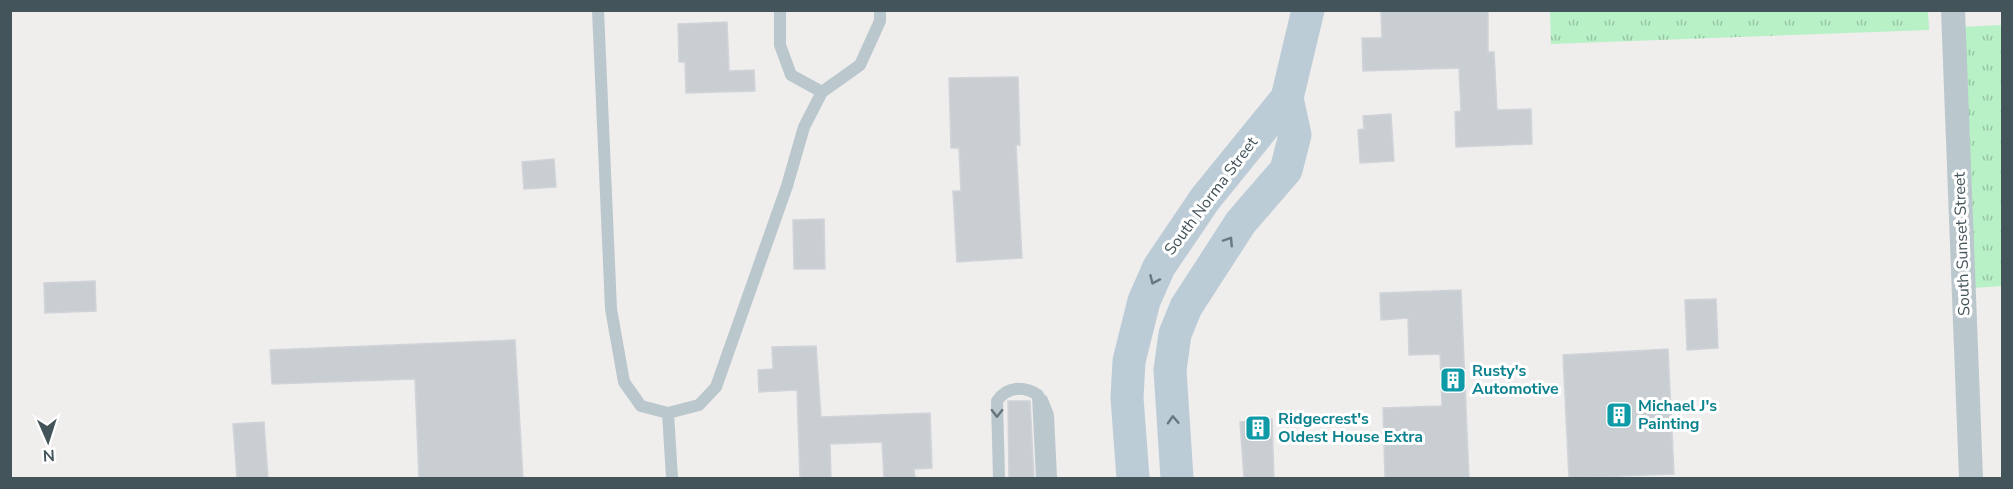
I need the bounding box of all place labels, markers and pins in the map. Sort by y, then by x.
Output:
place label: Rusty's Automotive [1472,360,1559,400]
building icon: Rusty's Automotive [1438,365,1468,395]
place label: Michael J's Painting [1638,395,1717,435]
building icon: Michael J's Painting [1604,400,1634,430]
place label: Ridgecrest's Oldest House Extra [1278,408,1423,448]
building icon: Ridgecrest's Oldest House Extra [1243,413,1273,443]

